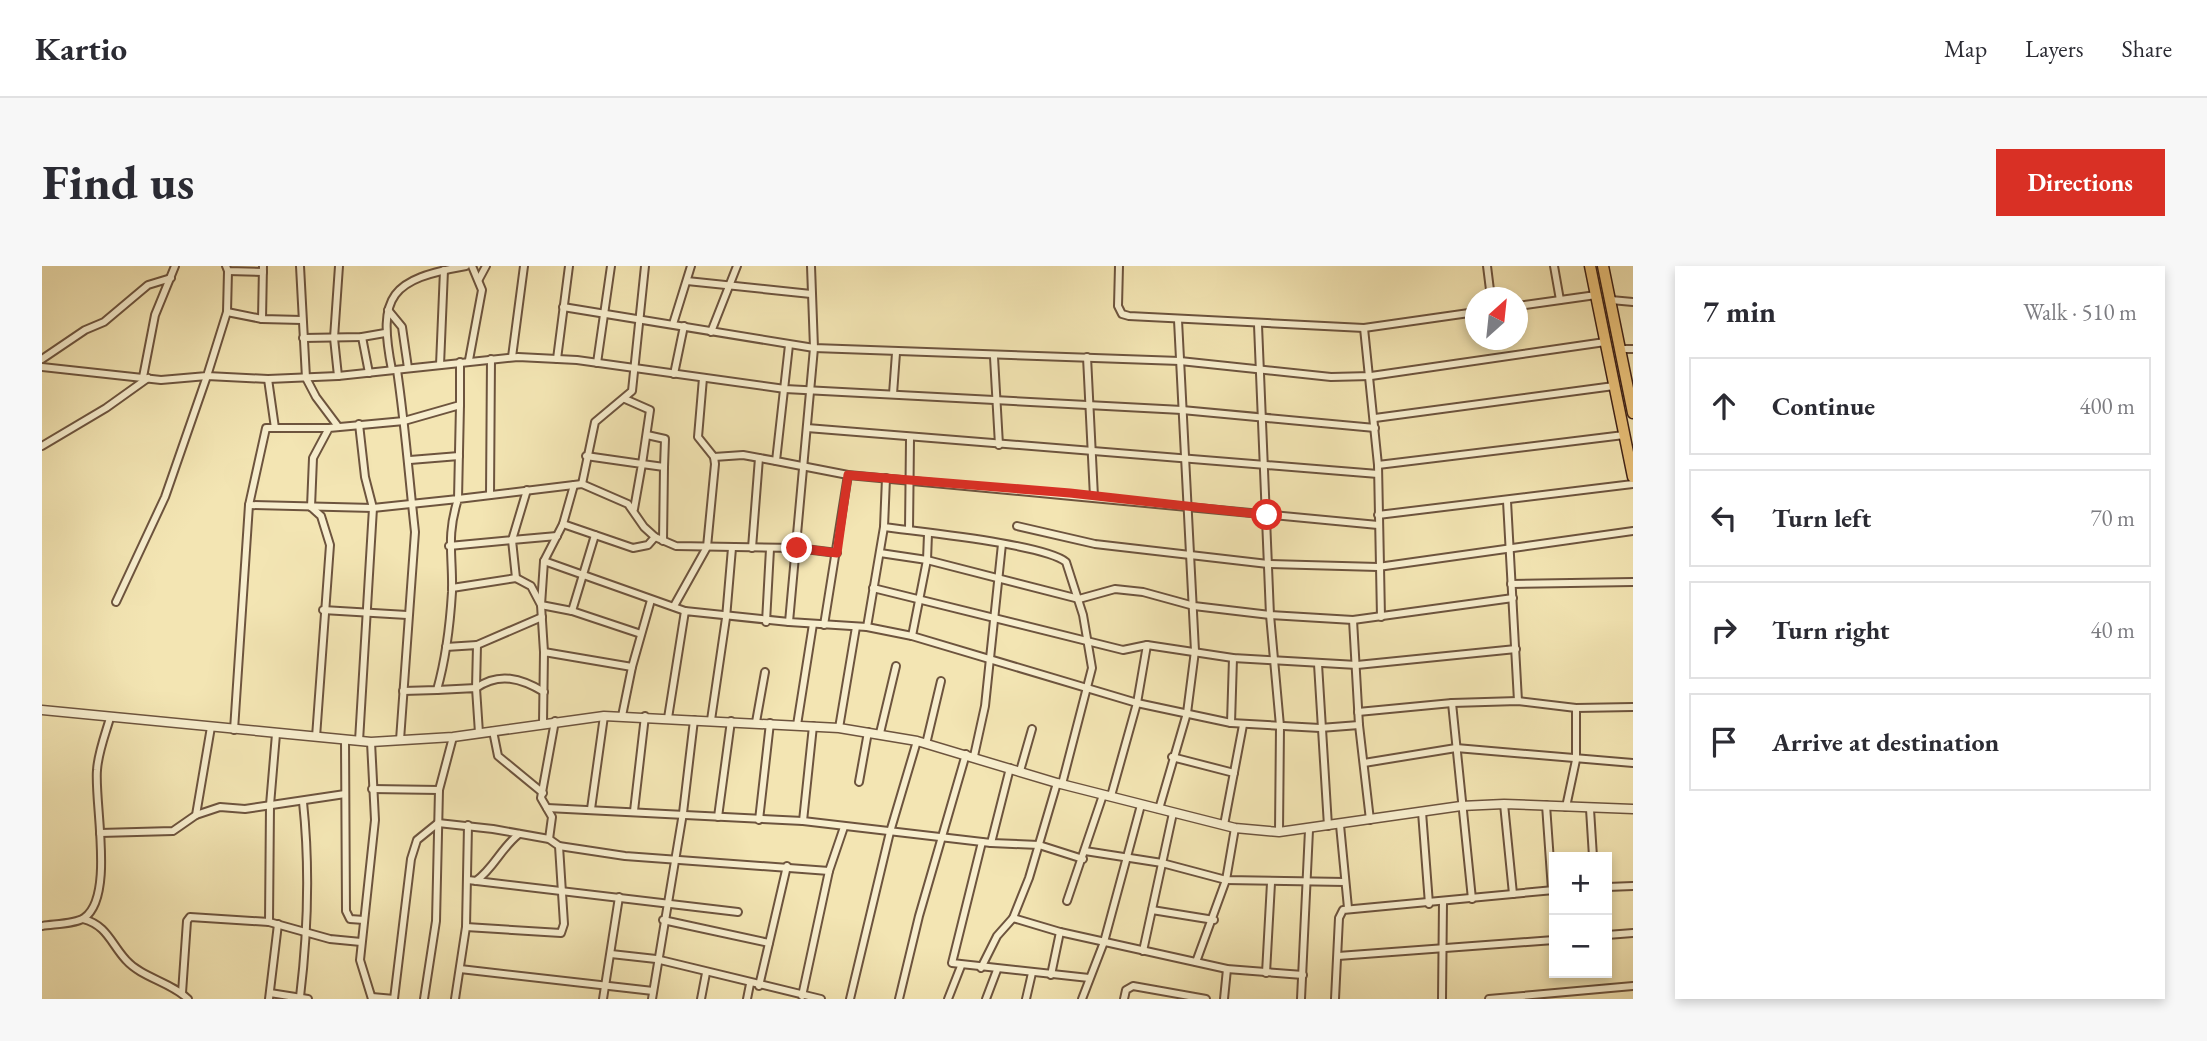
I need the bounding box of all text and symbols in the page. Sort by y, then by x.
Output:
text: Kartio [35,27,127,70]
text: Map [1944,33,1987,64]
text: Layers [2025,33,2084,64]
text: Share [2122,33,2172,64]
button: Directions [1996,149,2165,216]
text: Find us [42,150,194,214]
north arrow [1465,287,1528,350]
text: 7 min [1703,292,1776,331]
text: Walk · 510 m [2023,297,2137,327]
icon: ahead [1705,387,1743,425]
text: Continue [1772,389,1875,423]
text: 400 m [2079,391,2135,421]
route start [1251,499,1282,530]
icon: left [1705,499,1743,537]
text: Turn left [1772,501,1871,535]
text: 70 m [2090,503,2135,533]
route end [781,532,812,563]
icon: right [1705,611,1743,649]
text: Turn right [1772,613,1890,647]
text: 40 m [2090,615,2135,645]
icon: arrive [1705,723,1743,761]
text: Arrive at destination [1772,725,1999,759]
map controls [1549,852,1612,978]
button: + [1549,852,1612,915]
button: − [1549,915,1612,978]

